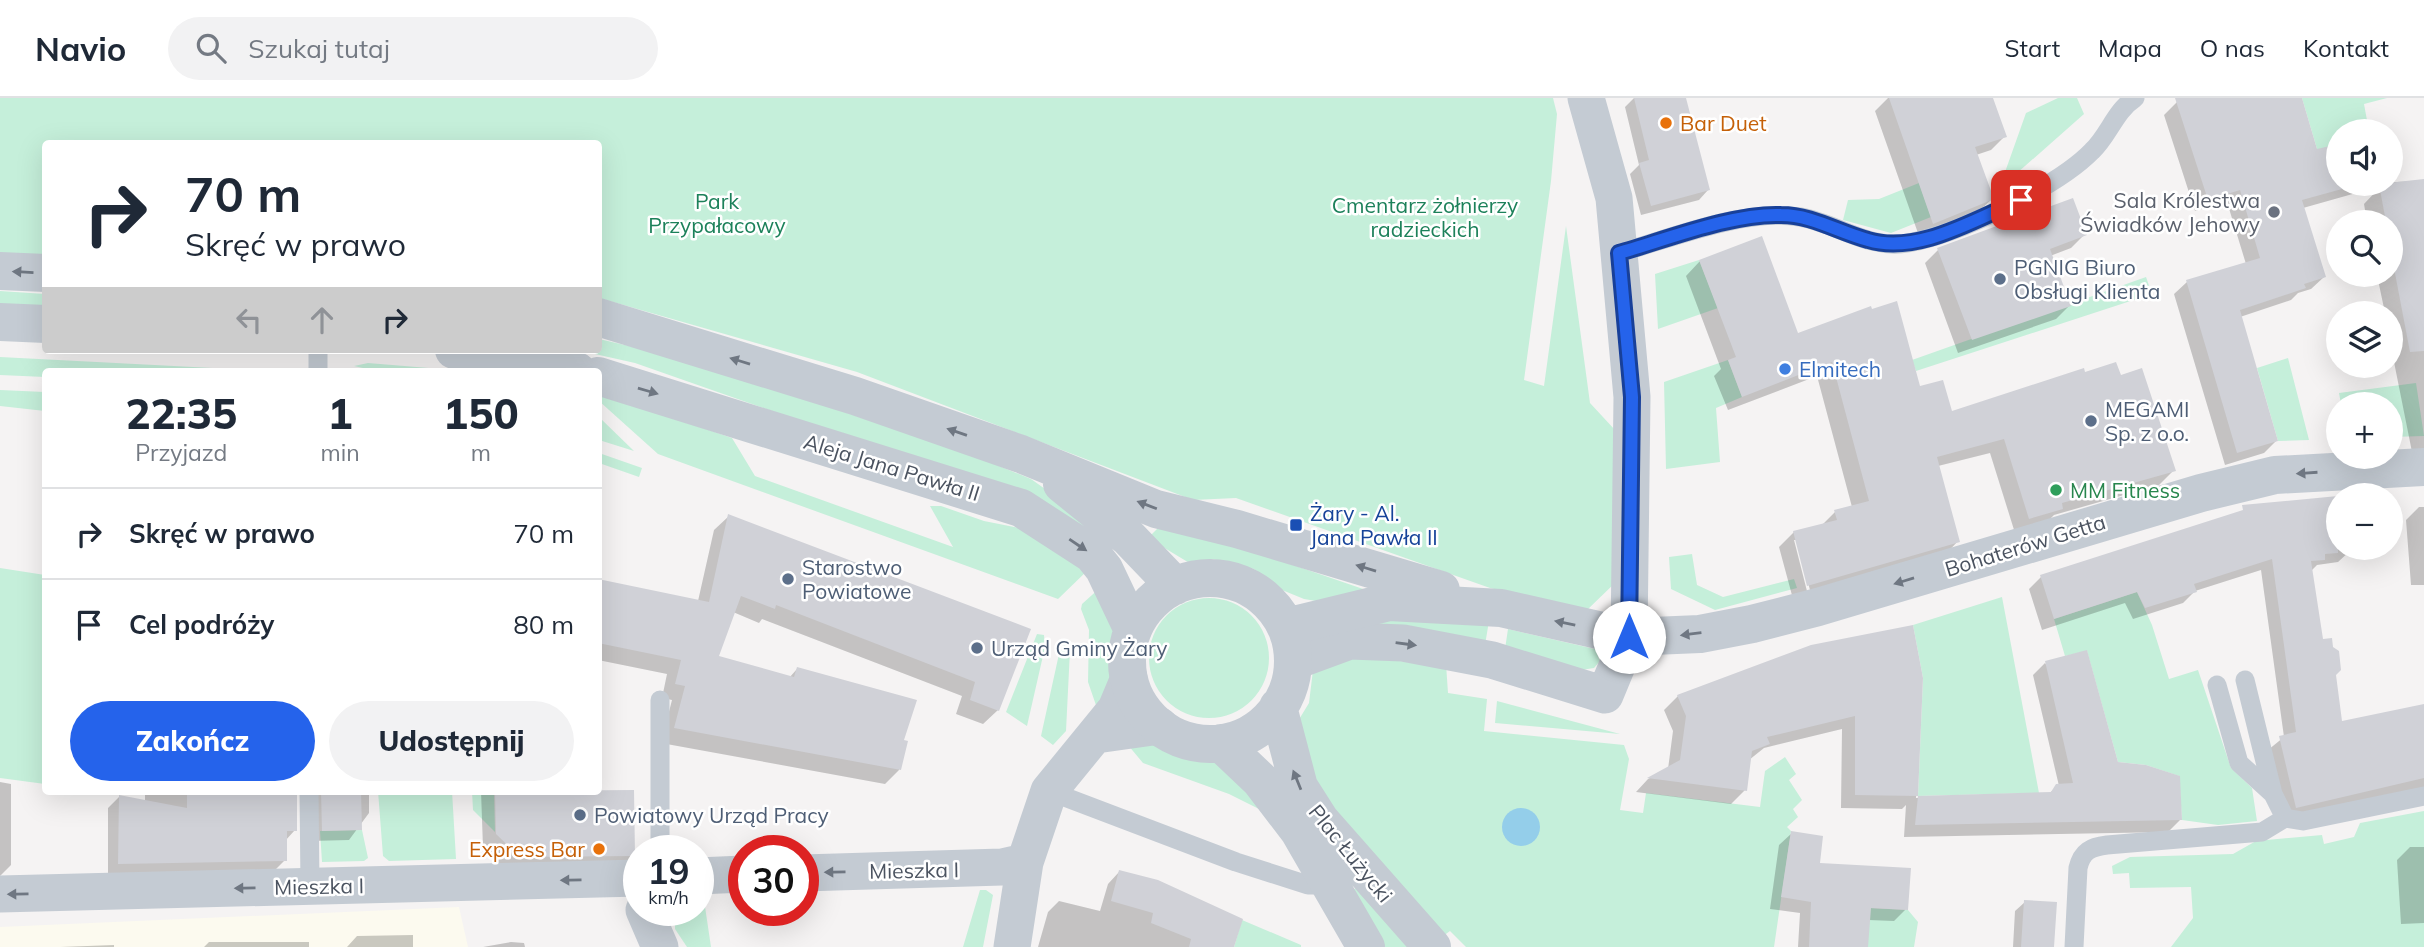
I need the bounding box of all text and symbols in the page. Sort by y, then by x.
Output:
search box [168,17,658,80]
text: Navio [35,28,126,69]
icon: search [192,29,230,67]
text: Szukaj tutaj [248,32,390,65]
text: Start [2005,33,2060,63]
text: Mapa [2098,33,2162,63]
text: O nas [2200,33,2265,63]
text: Kontakt [2303,33,2389,63]
place label: Bar Duet [1680,110,1767,136]
marker: Bar Duet [1658,115,1674,131]
map controls [2326,119,2403,560]
button: sound [2326,119,2403,196]
text: 70 m [185,163,301,224]
icon: right [70,168,161,259]
pin [1991,170,2051,230]
icon: arrive [2002,181,2040,219]
place label: Sala Królestwa Świadków Jehowy [2080,187,2260,237]
park label: Park Przypałacowy [648,188,786,238]
park label: Cmentarz żołnierzy radzieckich [1332,192,1518,242]
marker: Sala Królestwa Świadków Jehowy [2266,204,2282,220]
button: search [2326,210,2403,287]
text: Skręć w prawo [185,224,406,264]
place label: PGNIG Biuro Obsługi Klienta [2014,254,2160,304]
one-way arrow [12,267,34,278]
marker: PGNIG Biuro Obsługi Klienta [1992,271,2008,287]
icon: left [230,301,268,339]
icon: ahead [303,301,341,339]
icon: right [376,301,414,339]
button: layers [2326,301,2403,378]
one-way arrow [730,355,751,365]
place label: Elmitech [1799,356,1881,382]
marker: Elmitech [1777,361,1793,377]
one-way arrow [638,386,659,396]
text: 22:35 [125,387,237,440]
text: 1 [327,387,353,440]
text: 150 [443,387,519,440]
button: + [2326,392,2403,469]
place label: MEGAMI Sp. z o.o. [2105,396,2190,446]
marker: MEGAMI Sp. z o.o. [2083,413,2099,429]
one-way arrow [946,426,967,437]
street label: Aleja Jana Pawła II [801,428,983,506]
text: Przyjazd [135,438,227,467]
text: min [320,438,360,467]
text: m [471,438,491,467]
one-way arrow [2296,467,2318,478]
place label: MM Fitness [2070,477,2180,503]
marker: MM Fitness [2048,482,2064,498]
button: − [2326,483,2403,560]
one-way arrow [1136,499,1157,510]
place label: Żary - Al. Jana Pawła II [1310,500,1438,550]
street label: Bohaterów Getta [1941,508,2109,582]
icon: right [70,515,108,553]
text: Skręć w prawo [129,517,315,550]
text: 70 m [513,517,574,550]
marker: Żary - Al. Jana Pawła II [1288,517,1304,533]
one-way arrow [1068,539,1088,552]
place label: Starostwo Powiatowe [802,554,912,604]
one-way arrow [1355,562,1376,572]
marker: Starostwo Powiatowe [780,571,796,587]
one-way arrow [1894,577,1915,587]
position arrow [1592,600,1666,674]
icon: arrive [70,606,108,644]
text: Cel podróży [129,608,274,641]
text: 80 m [513,608,574,641]
one-way arrow [1554,618,1576,629]
one-way arrow [1680,629,1702,640]
place label: Urząd Gminy Żary [991,635,1167,661]
one-way arrow [1396,639,1418,650]
marker: Urząd Gminy Żary [969,640,985,656]
button: Zakończ [70,701,315,781]
button: Udostępnij [329,701,574,781]
one-way arrow [1292,769,1303,790]
street label: Plac Łużycki [1304,799,1398,907]
place label: Powiatowy Urząd Pracy [594,802,829,828]
marker: Powiatowy Urząd Pracy [572,807,588,823]
speed limit sign: 30 [728,835,819,926]
place label: Express Bar [469,836,585,862]
marker: Express Bar [591,841,607,857]
text: 19 [647,849,690,893]
street label: Mieszka I [869,856,959,884]
one-way arrow [823,866,845,877]
street label: Mieszka I [274,872,364,900]
one-way arrow [559,874,581,885]
one-way arrow [234,882,256,894]
text: km/h [648,886,689,909]
one-way arrow [6,888,28,899]

